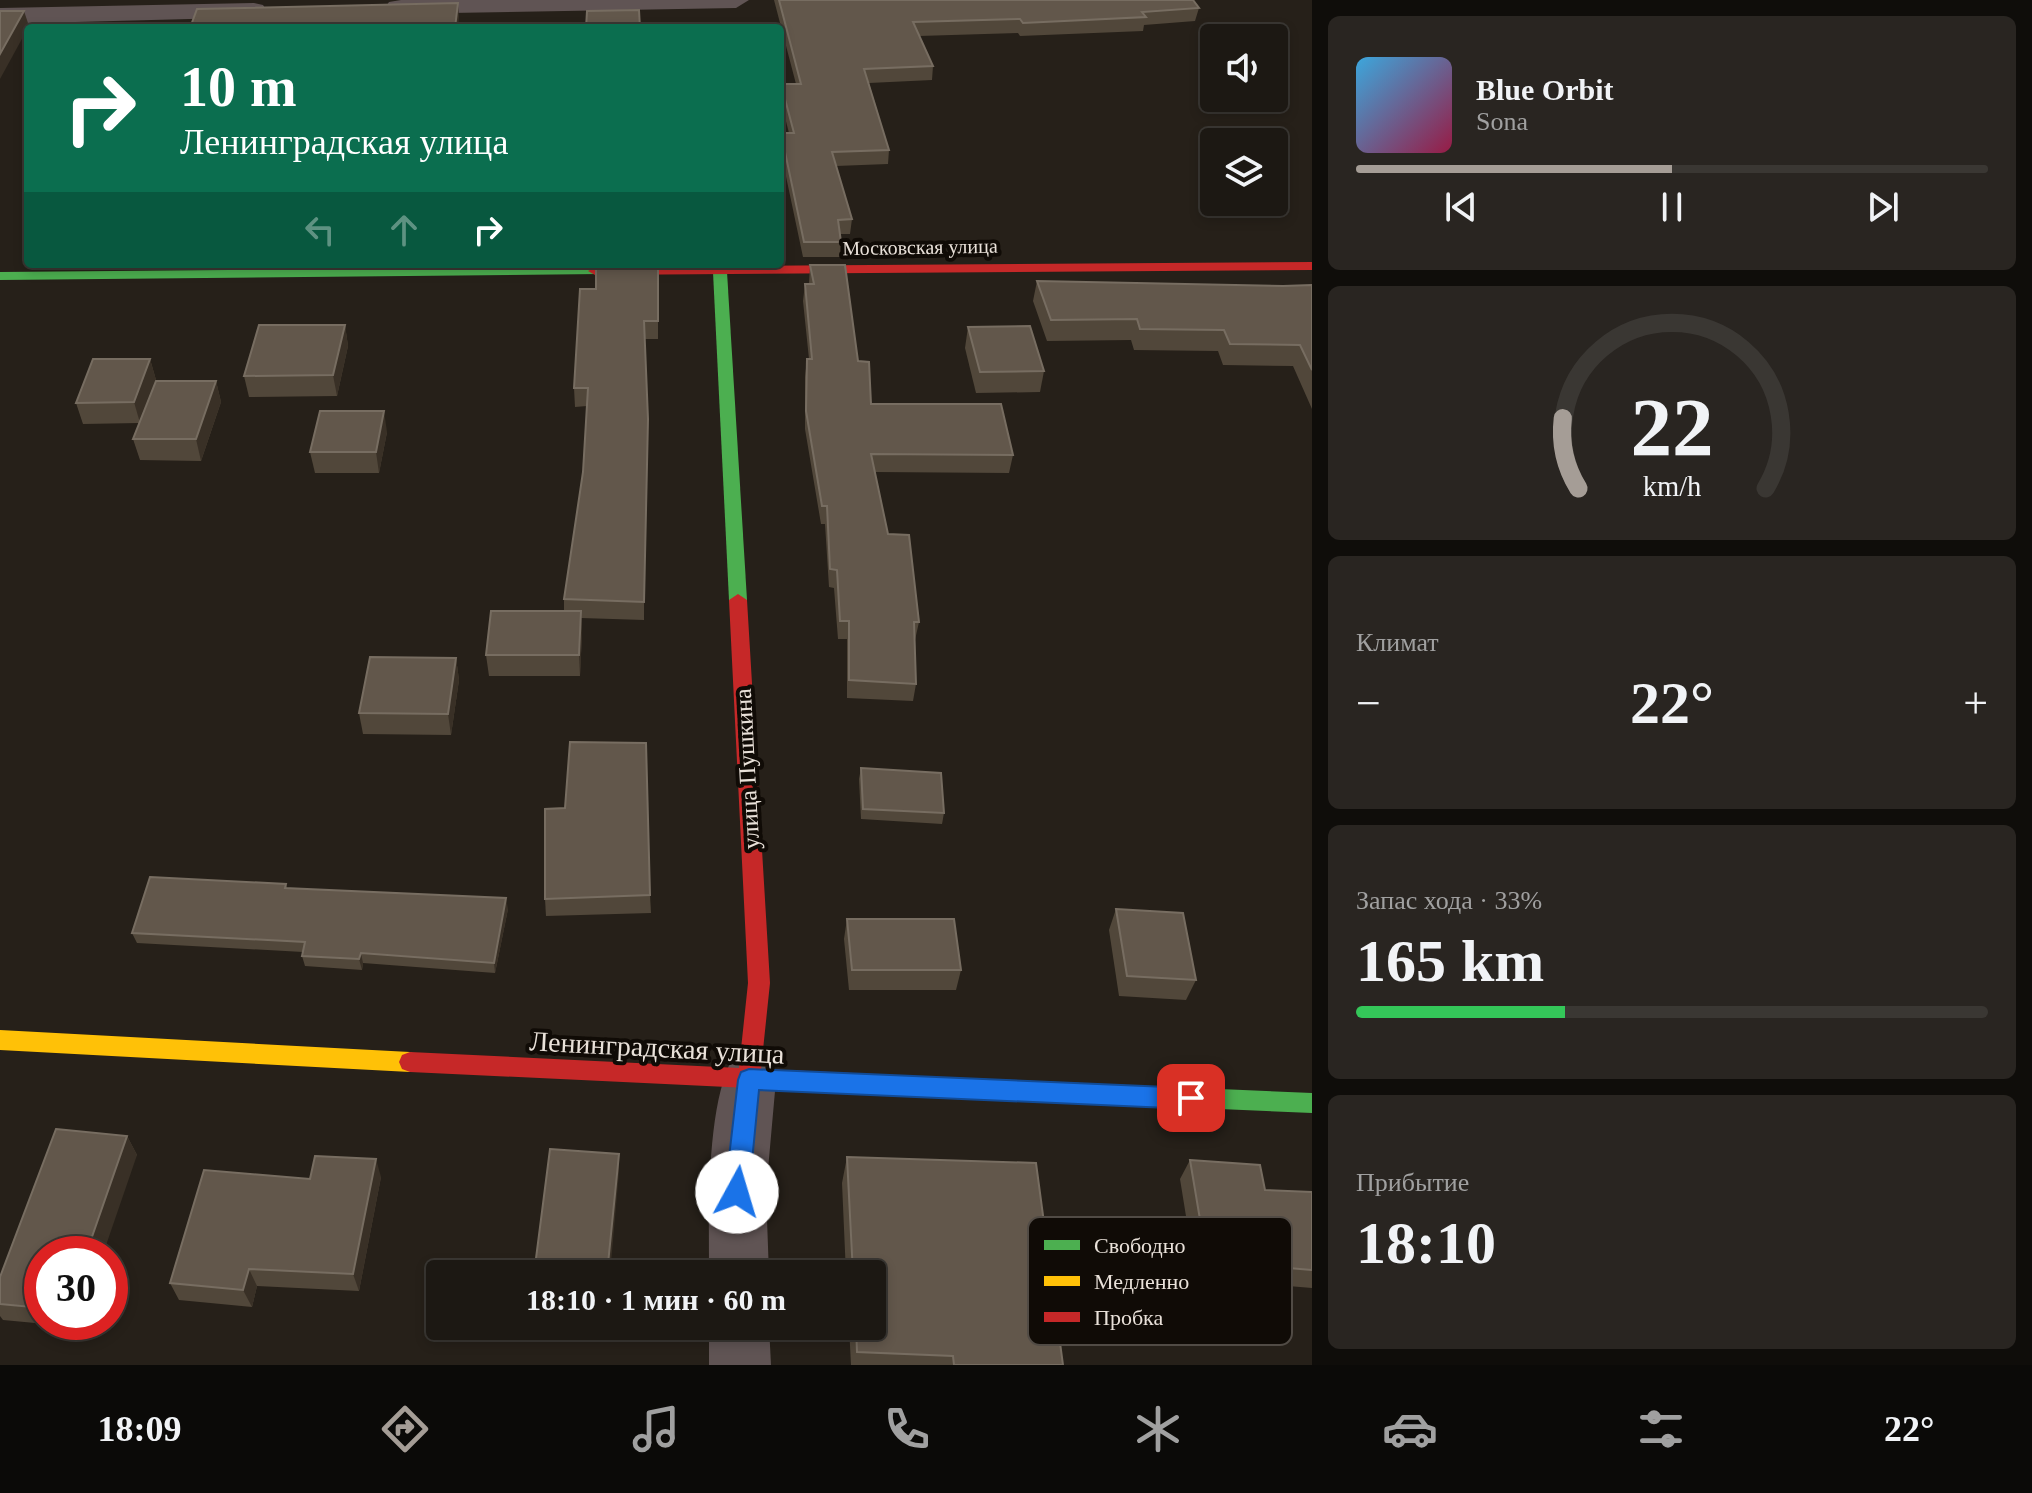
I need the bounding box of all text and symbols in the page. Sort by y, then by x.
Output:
map controls [1200,24,1288,216]
button: sound [1200,24,1288,112]
icon: right [48,56,152,160]
text: 10 m [180,56,297,118]
text: Blue Orbit [1476,73,1614,106]
text: Sona [1476,107,1528,136]
text: Ленинградская улица [180,122,508,162]
button: layers [1200,128,1288,216]
icon: previous [1439,185,1483,229]
icon: pause [1650,185,1694,229]
icon: next [1861,185,1905,229]
icon: left [298,208,342,252]
icon: ahead [382,208,426,252]
icon: right [466,208,510,252]
street label: Московская улица [842,235,998,260]
text: 22 [1630,380,1714,472]
text: km/h [1643,471,1701,502]
text: Климат [1356,628,1439,657]
text: 22° [1630,670,1714,736]
text: − [1356,679,1381,728]
text: + [1963,679,1988,728]
street label: улица Пушкина [730,688,764,850]
text: Запас хода · 33% [1356,886,1542,915]
text: 165 km [1356,928,1544,994]
street label: Ленинградская улица [529,1025,786,1070]
pin [1157,1064,1225,1132]
icon: arrive [1169,1076,1213,1120]
position arrow [695,1150,779,1234]
text: Прибытие [1356,1168,1469,1197]
text: 18:10 [1356,1210,1496,1276]
legend [1028,1217,1292,1345]
text: Свободно [1094,1233,1185,1258]
speed limit sign: 30 [24,1236,128,1340]
text: Медленно [1094,1269,1189,1294]
text: 18:10 · 1 мин · 60 m [526,1283,786,1316]
text: Пробка [1094,1305,1163,1330]
icon: directions [377,1401,433,1457]
icon: music [628,1401,684,1457]
icon: phone [879,1401,935,1457]
icon: climate [1130,1401,1186,1457]
icon: car [1382,1401,1438,1457]
icon: filters [1633,1401,1689,1457]
text: 18:09 [98,1409,182,1449]
text: 22° [1884,1409,1934,1449]

